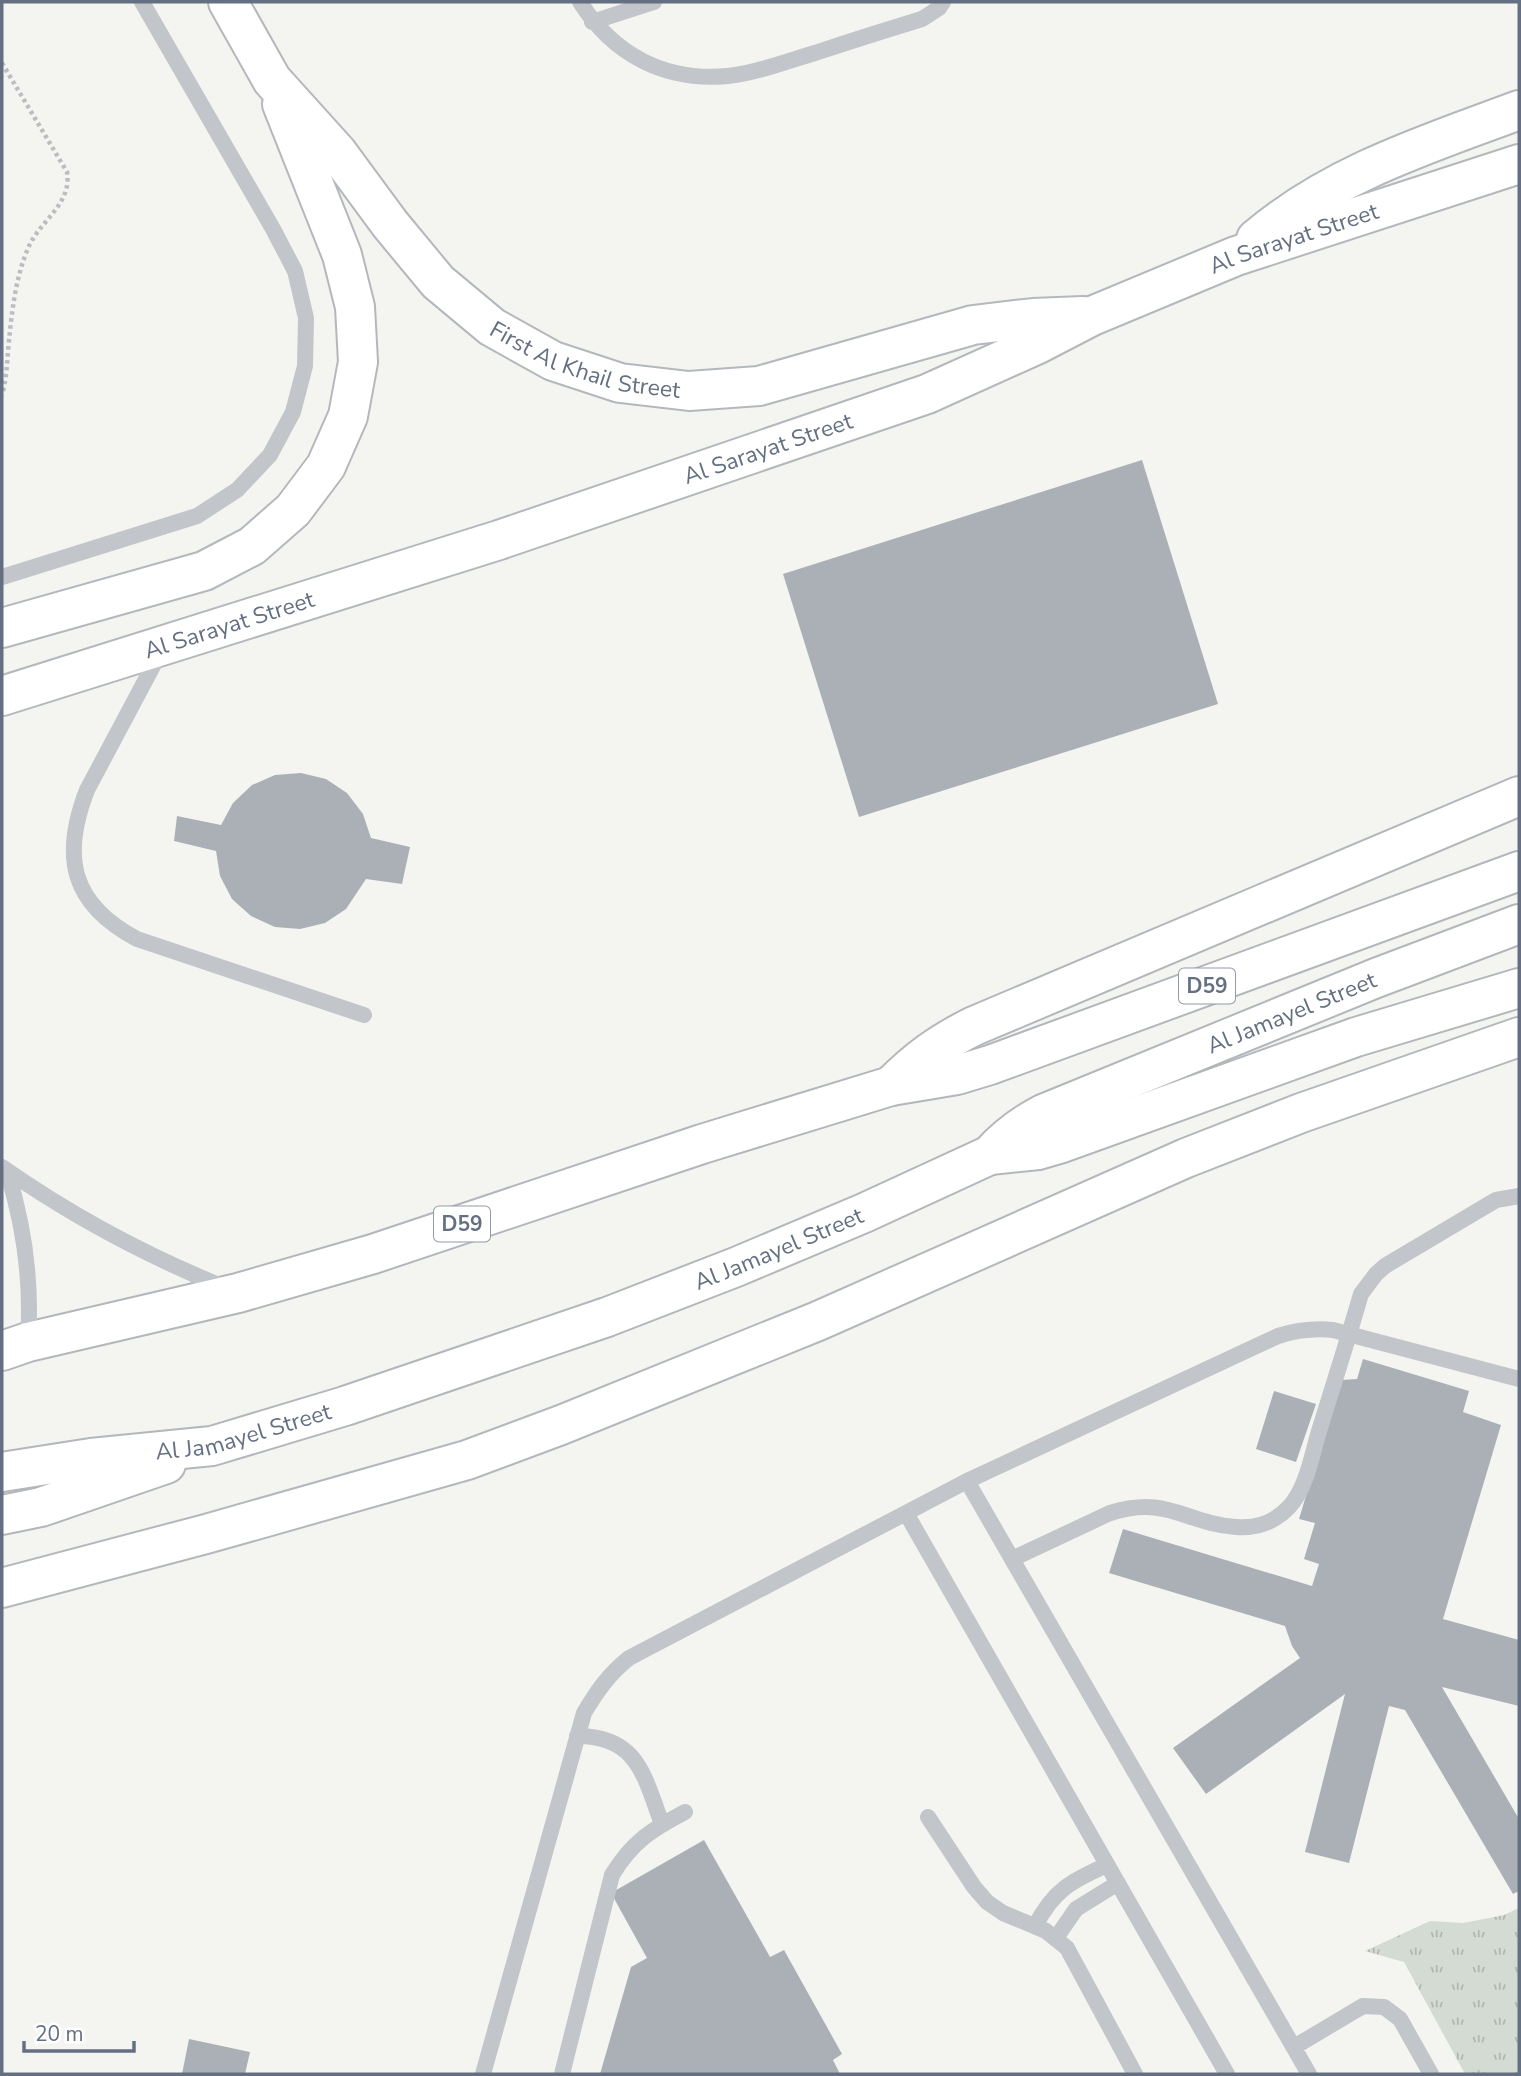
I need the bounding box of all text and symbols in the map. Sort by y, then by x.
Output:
street label: Al Sarayat Street [1204,195,1383,281]
street label: First Al Khail Street [484,313,683,405]
street label: Al Sarayat Street [679,405,857,491]
street label: Al Sarayat Street [140,583,319,666]
street label: Al Jamayel Street [1202,964,1382,1061]
road number: D59 [1179,968,1235,1004]
street label: Al Jamayel Street [690,1199,869,1297]
road number: D59 [434,1206,490,1242]
street label: Al Jamayel Street [154,1395,336,1467]
scale bar [24,2010,135,2054]
text: 20 m [35,2020,84,2048]

